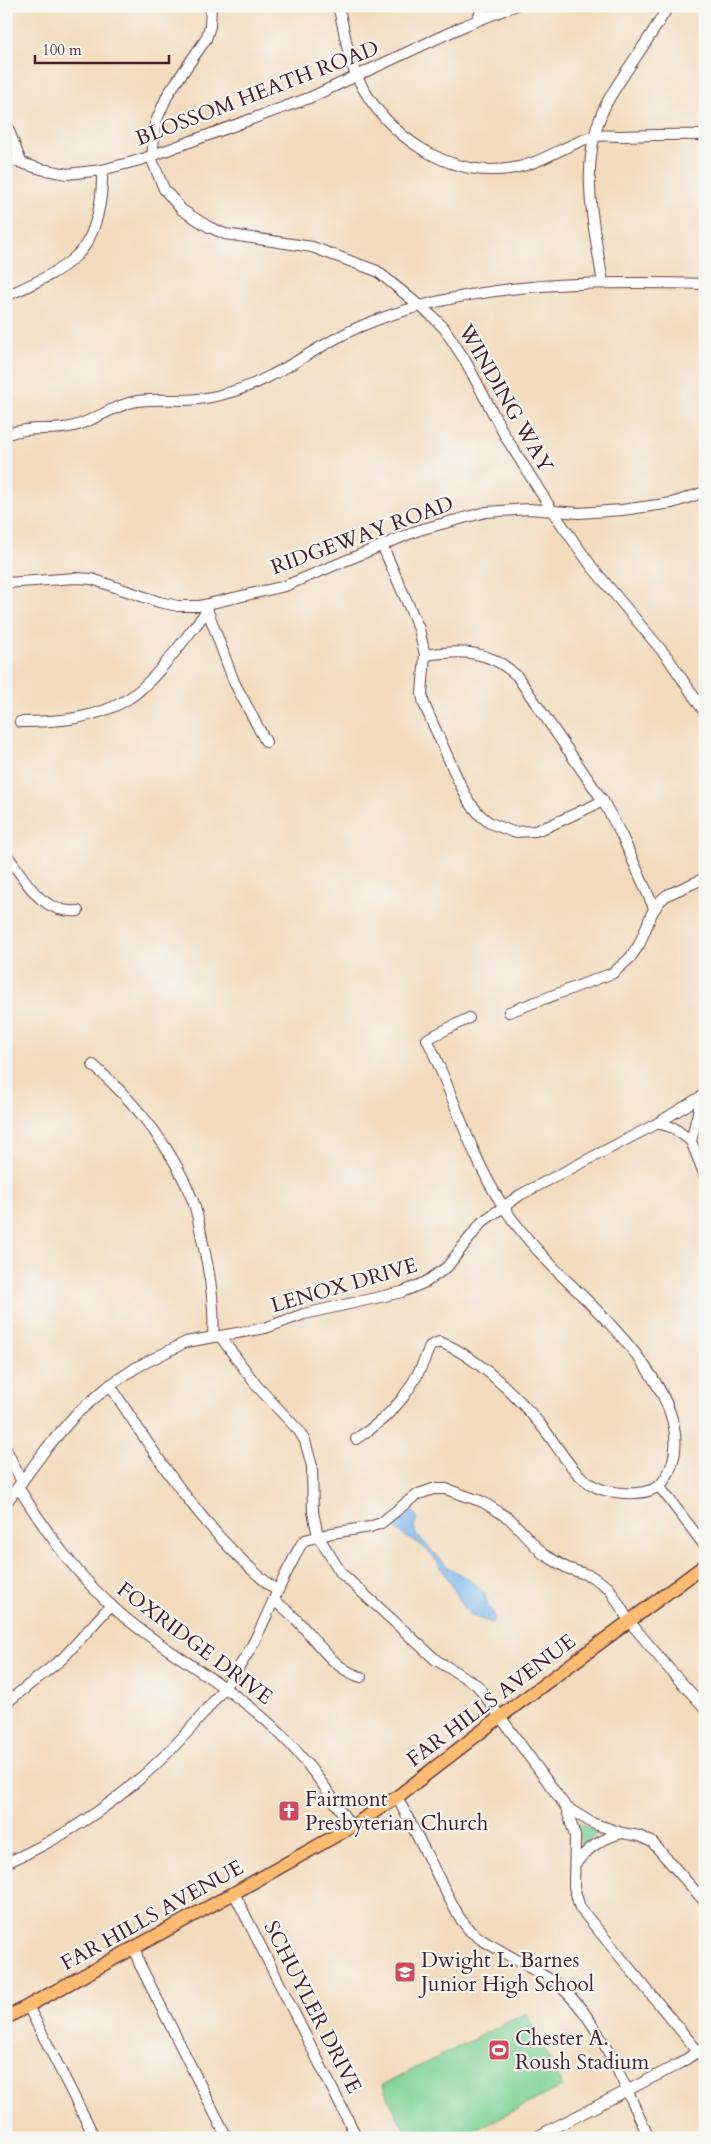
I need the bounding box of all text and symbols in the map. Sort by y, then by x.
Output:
scale bar [35,32,169,64]
street label: BLOSSOM HEATH ROAD [131,34,383,153]
text: 100 m [42,40,82,60]
street label: WINDING WAY [451,318,560,478]
street label: RIDGEWAY ROAD [267,489,458,582]
street label: LENOX DRIVE [268,1251,421,1320]
street label: FOXRIDGE DRIVE [111,1575,278,1712]
street label: FAR HILLS AVENUE [401,1627,582,1774]
place label: Fairmont Presbyterian Church [305,1785,489,1838]
church icon: Fairmont Presbyterian Church [277,1799,301,1823]
street label: FAR HILLS AVENUE [56,1853,249,1978]
street label: SCHUYLER DRIVE [257,1916,369,2098]
place label: Dwight L. Barnes Junior High School [418,1946,594,1999]
school or university icon: Dwight L. Barnes Junior High School [393,1960,417,1984]
place label: Chester A. Roush Stadium [515,2024,649,2077]
sports icon: Chester A. Roush Stadium [487,2038,511,2062]

